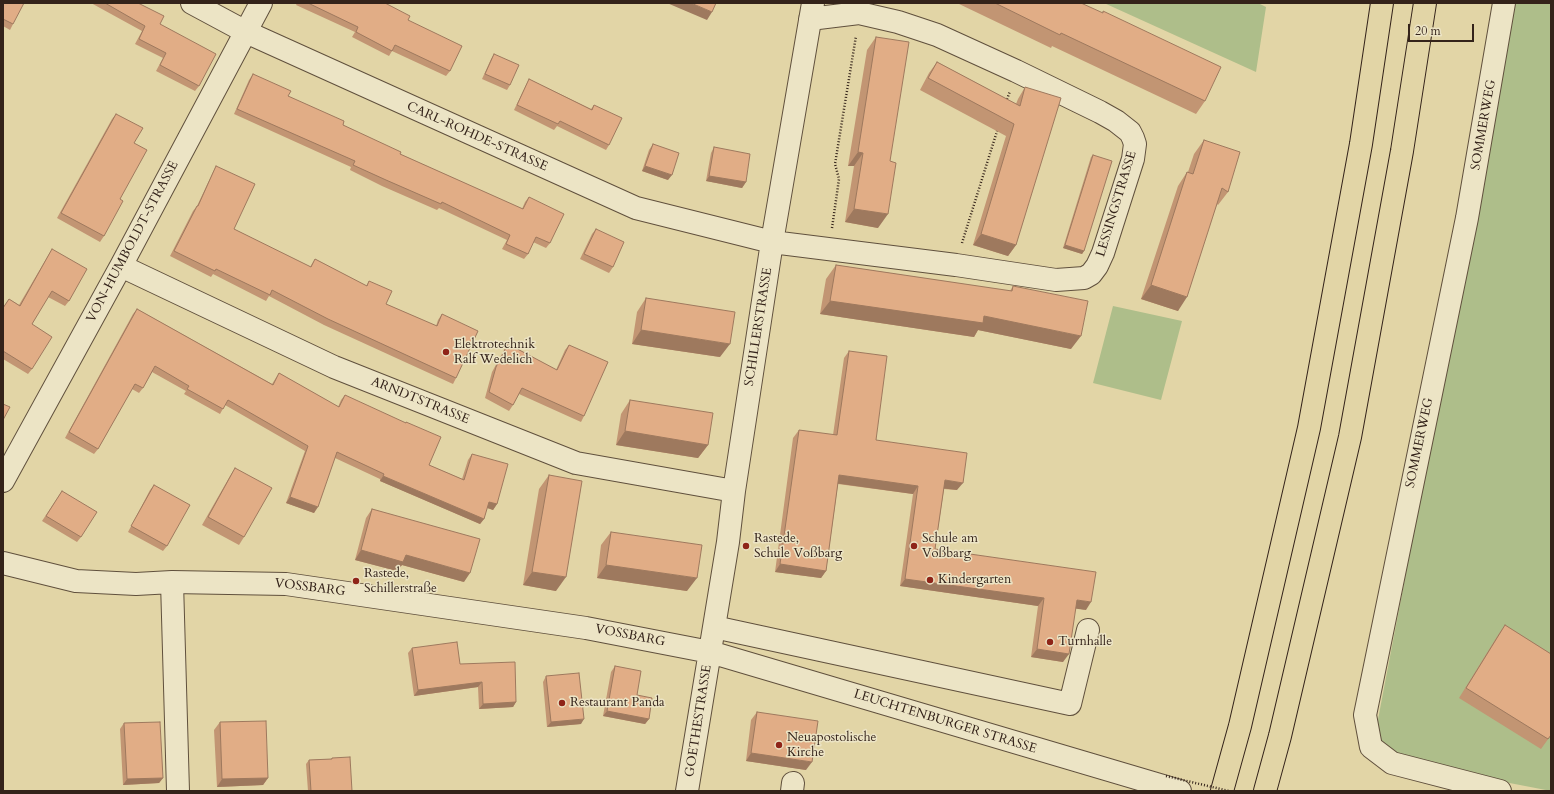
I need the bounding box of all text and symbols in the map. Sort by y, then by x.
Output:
scale bar [1410,16,1476,42]
text: 20 m [1415,23,1441,39]
street label: SOMMERWEG [1468,78,1500,172]
street label: CARL-ROHDE-STRASSE [404,99,550,175]
street label: LESSINGSTRASSE [1093,149,1141,259]
street label: VON-HUMBOLDT-STRASSE [84,159,182,325]
street label: SCHILLERSTRASSE [742,267,776,387]
place label: Elektrotechnik Ralf Wedelich [454,337,535,368]
marker: Elektrotechnik Ralf Wedelich [441,347,451,357]
street label: ARNDTSTRASSE [368,374,472,428]
street label: SOMMERWEG [1403,396,1437,490]
place label: Rastede, Schule Voßbarg [754,531,842,562]
place label: Schule am Voßbarg [922,531,978,562]
marker: Rastede, Schule Voßbarg [741,541,751,551]
marker: Schule am Voßbarg [909,541,919,551]
place label: Rastede, Schillerstraße [364,566,437,597]
place label: Kindergarten [938,572,1011,588]
marker: Kindergarten [925,575,935,585]
street label: VOSSBARG [274,576,346,600]
marker: Rastede, Schillerstraße [351,576,361,586]
street label: VOSSBARG [594,622,666,650]
place label: Turnhalle [1058,634,1112,650]
marker: Turnhalle [1045,637,1055,647]
street label: GOETHESTRASSE [682,664,716,778]
street label: LEUCHTENBURGER STRASSE [852,687,1038,757]
place label: Restaurant Panda [570,695,665,711]
marker: Restaurant Panda [557,698,567,708]
place label: Neuapostolische Kirche [787,730,876,761]
marker: Neuapostolische Kirche [774,740,784,750]

